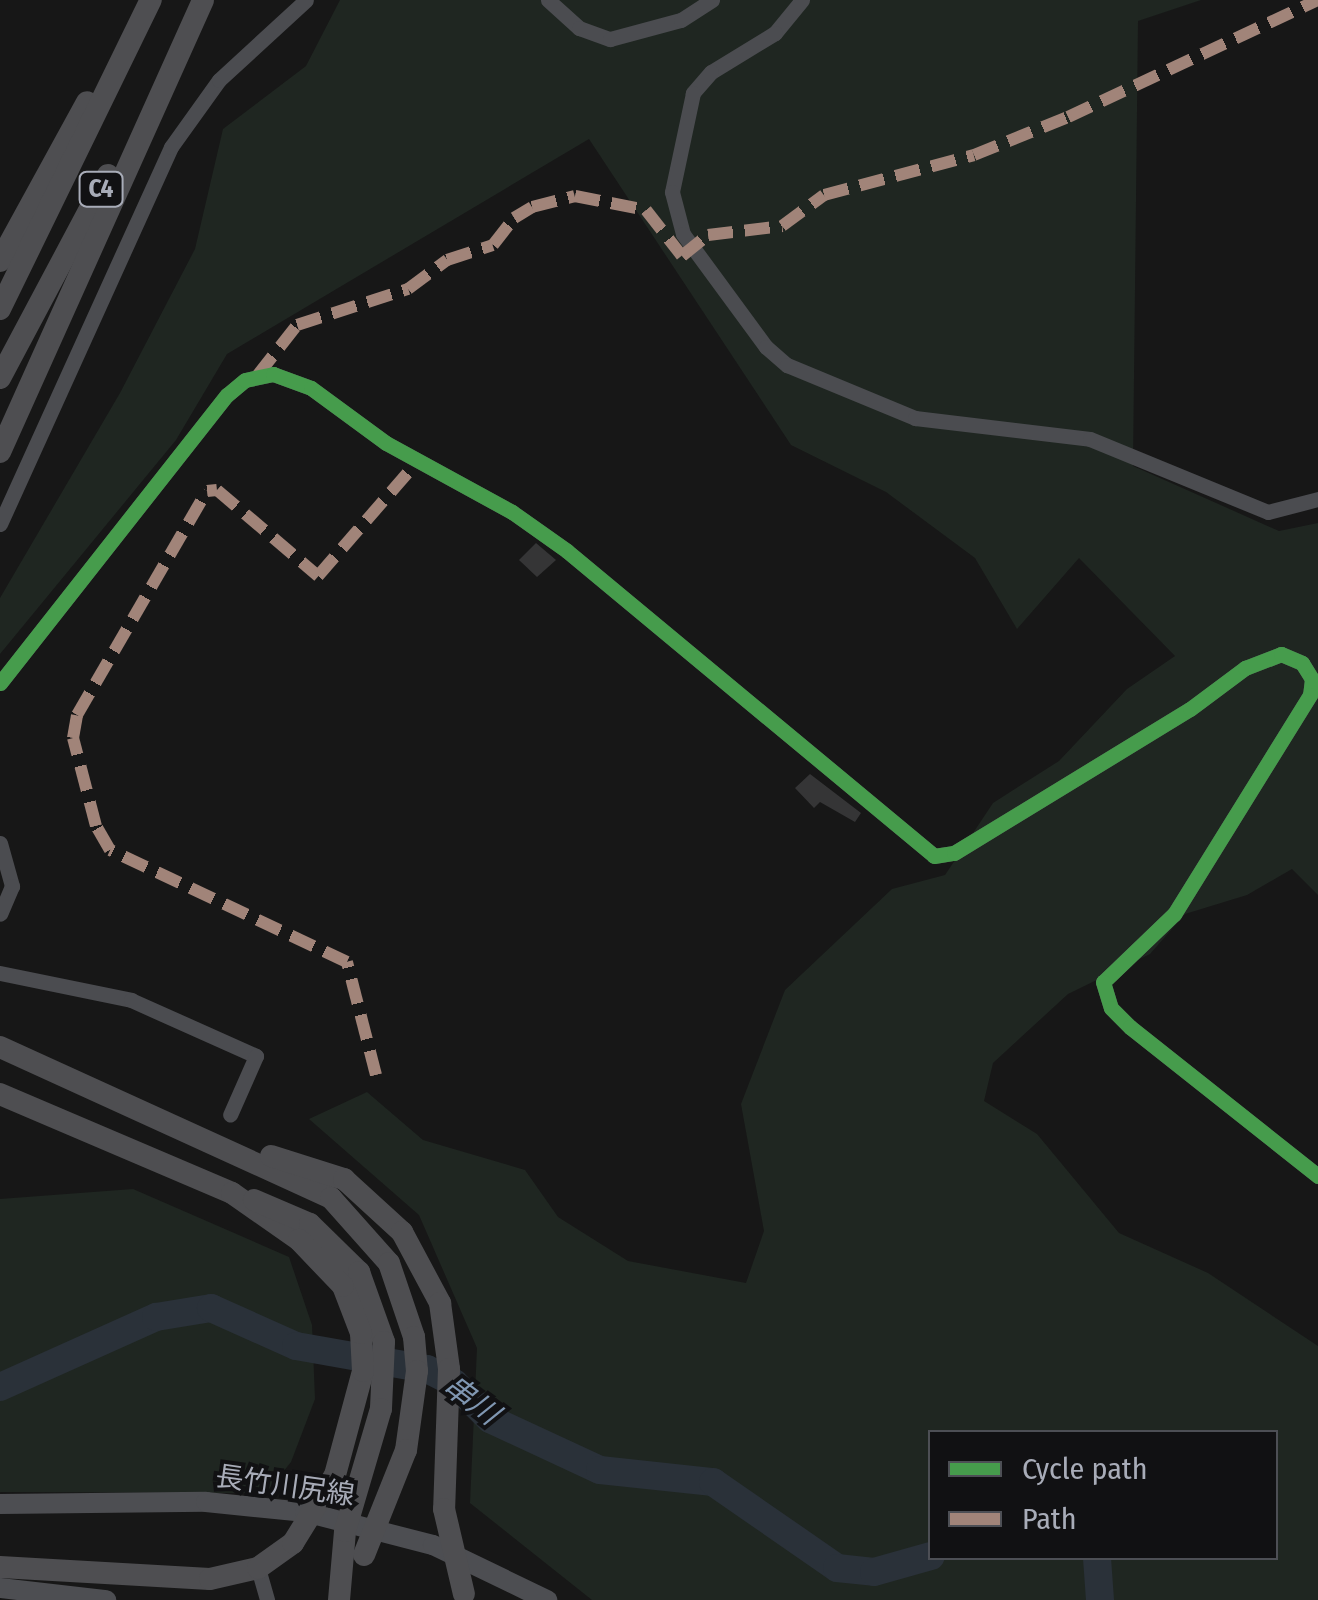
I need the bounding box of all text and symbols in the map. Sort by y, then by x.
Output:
road number: C4 [78,169,124,209]
water label: 串川 [436,1368,506,1432]
legend [928,1430,1278,1560]
text: Cycle path [1022,1451,1148,1487]
street label: 長竹川尻線 [213,1460,357,1512]
text: Path [1022,1501,1076,1537]

